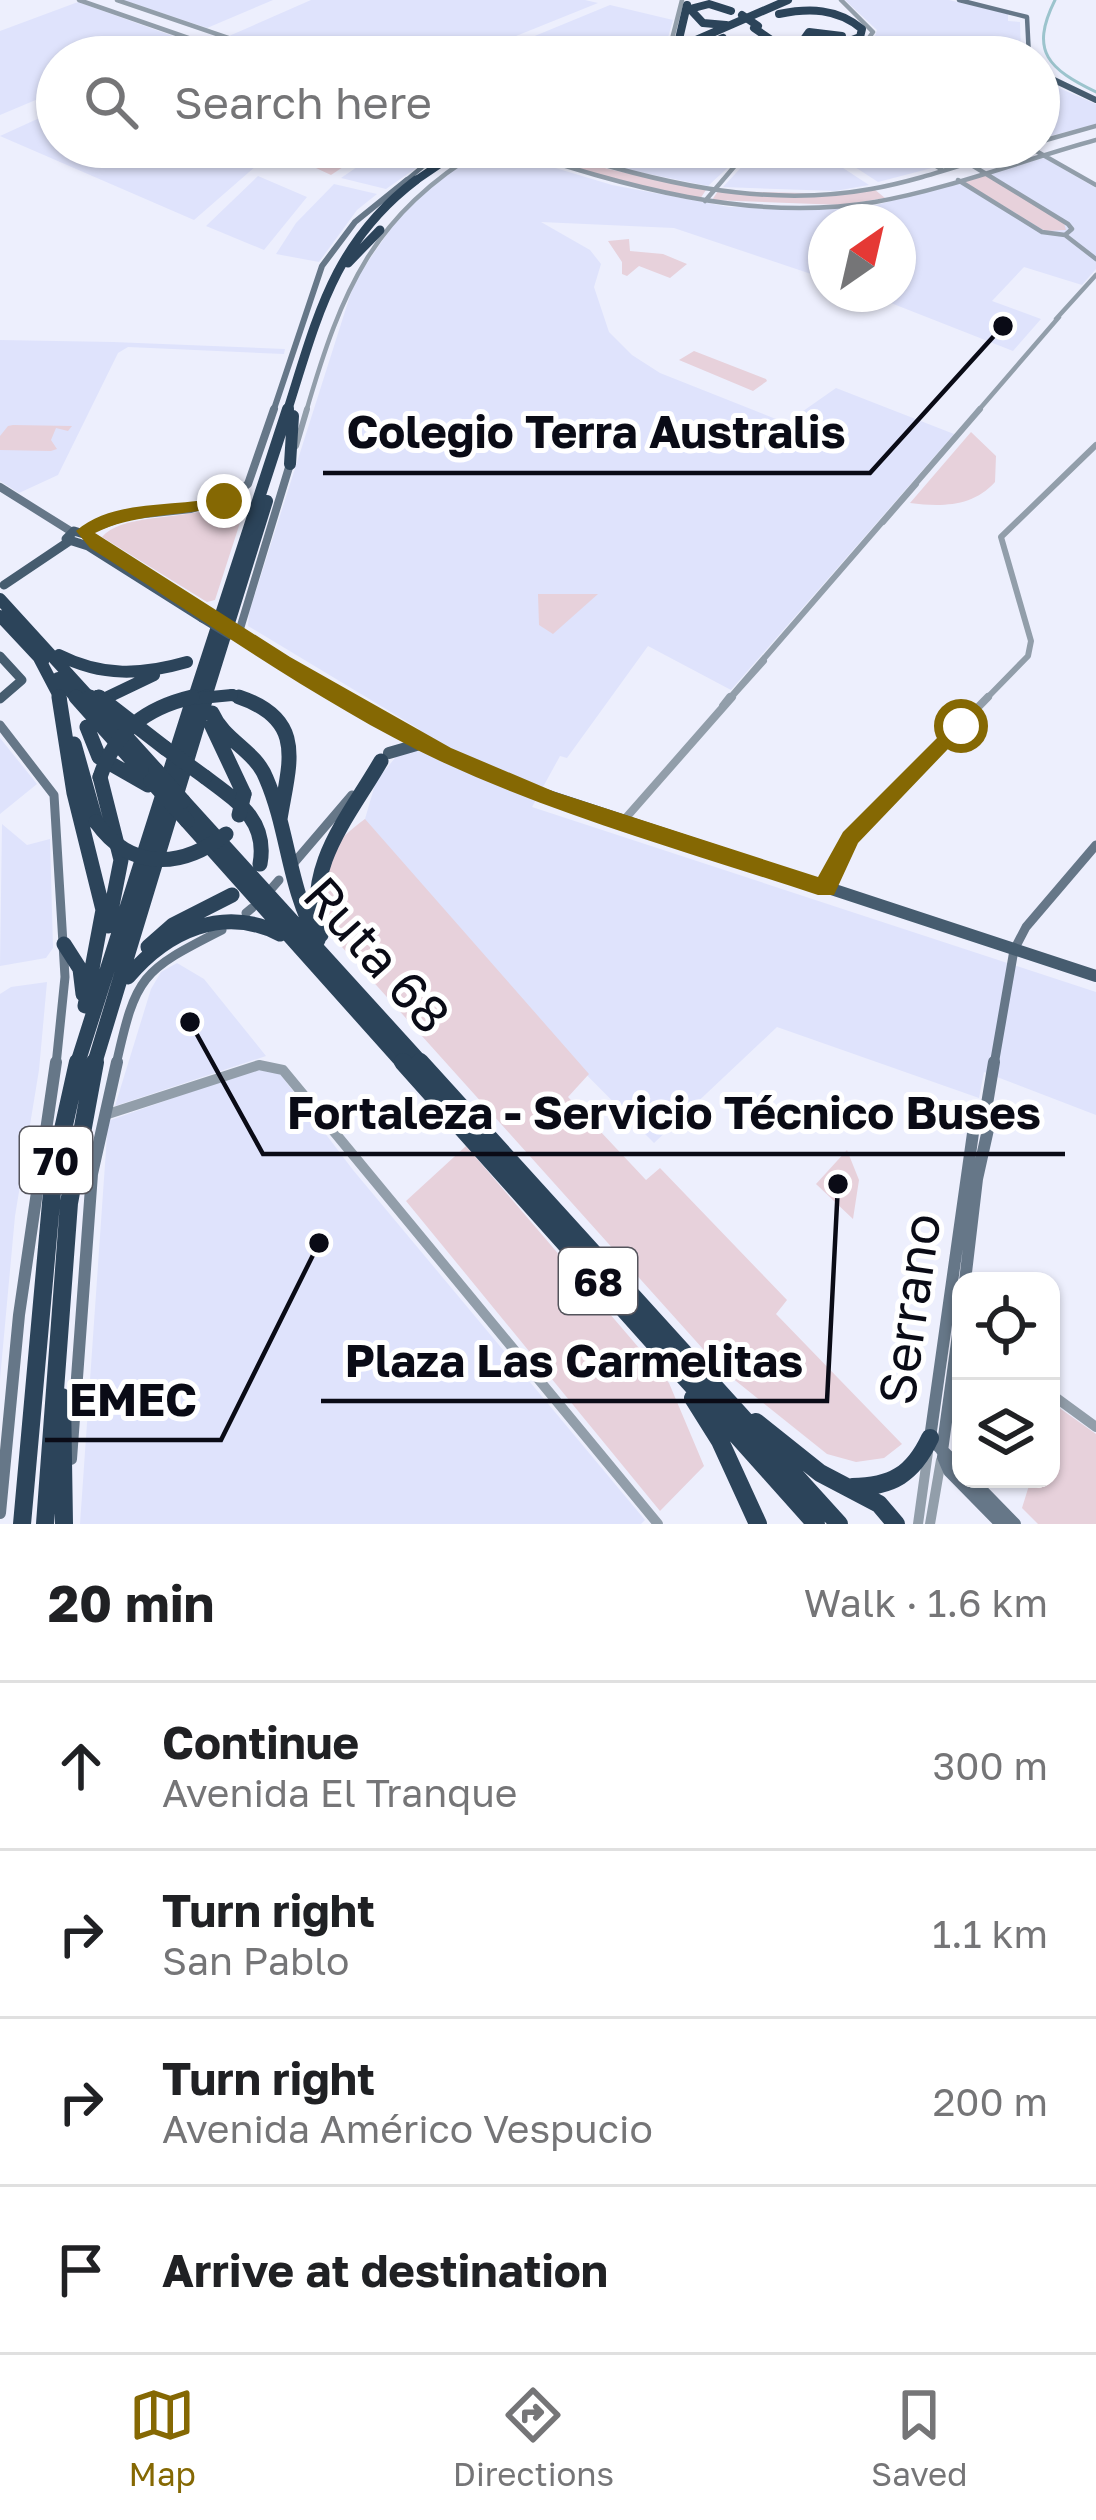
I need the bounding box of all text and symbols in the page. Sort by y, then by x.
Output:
search box [36,36,1060,168]
icon: search [78,69,144,135]
text: Search here [174,75,432,129]
north arrow [808,204,916,312]
callout: Colegio Terra Australis [323,392,870,473]
text: Colegio Terra Australis [346,404,846,458]
route end [197,474,251,528]
route start [934,699,988,753]
street label: Ruta 68 [292,864,464,1044]
callout: Fortaleza - Servicio Técnico Buses [263,1073,1065,1154]
text: Fortaleza - Servicio Técnico Buses [287,1085,1041,1139]
road number: 70 [20,1127,92,1193]
street label: Serrano [864,1210,952,1408]
road number: 68 [559,1248,637,1314]
map controls [952,1272,1060,1488]
button: locate [952,1272,1060,1380]
callout: Plaza Las Carmelitas [321,1320,827,1401]
text: Plaza Las Carmelitas [345,1333,803,1387]
callout: EMEC [45,1359,221,1440]
text: EMEC [69,1372,197,1426]
button: layers [952,1380,1060,1488]
text: 20 min [48,1572,214,1633]
text: Walk · 1.6 km [804,1579,1048,1626]
text: Continue [162,1715,359,1769]
icon: ahead [48,1733,114,1799]
text: 300 m [933,1742,1048,1789]
text: Avenida El Tranque [162,1769,517,1816]
text: Turn right [162,1883,375,1937]
icon: right [48,1901,114,1967]
text: 1.1 km [932,1910,1048,1957]
text: San Pablo [162,1937,349,1984]
text: Turn right [162,2051,375,2105]
icon: right [48,2069,114,2135]
text: 200 m [933,2078,1048,2125]
text: Avenida Américo Vespucio [162,2105,653,2152]
icon: arrive [48,2237,114,2303]
text: Arrive at destination [162,2243,608,2297]
tab: Map [129,2382,196,2493]
tab: Directions [453,2382,614,2493]
tab: Saved [871,2382,967,2493]

